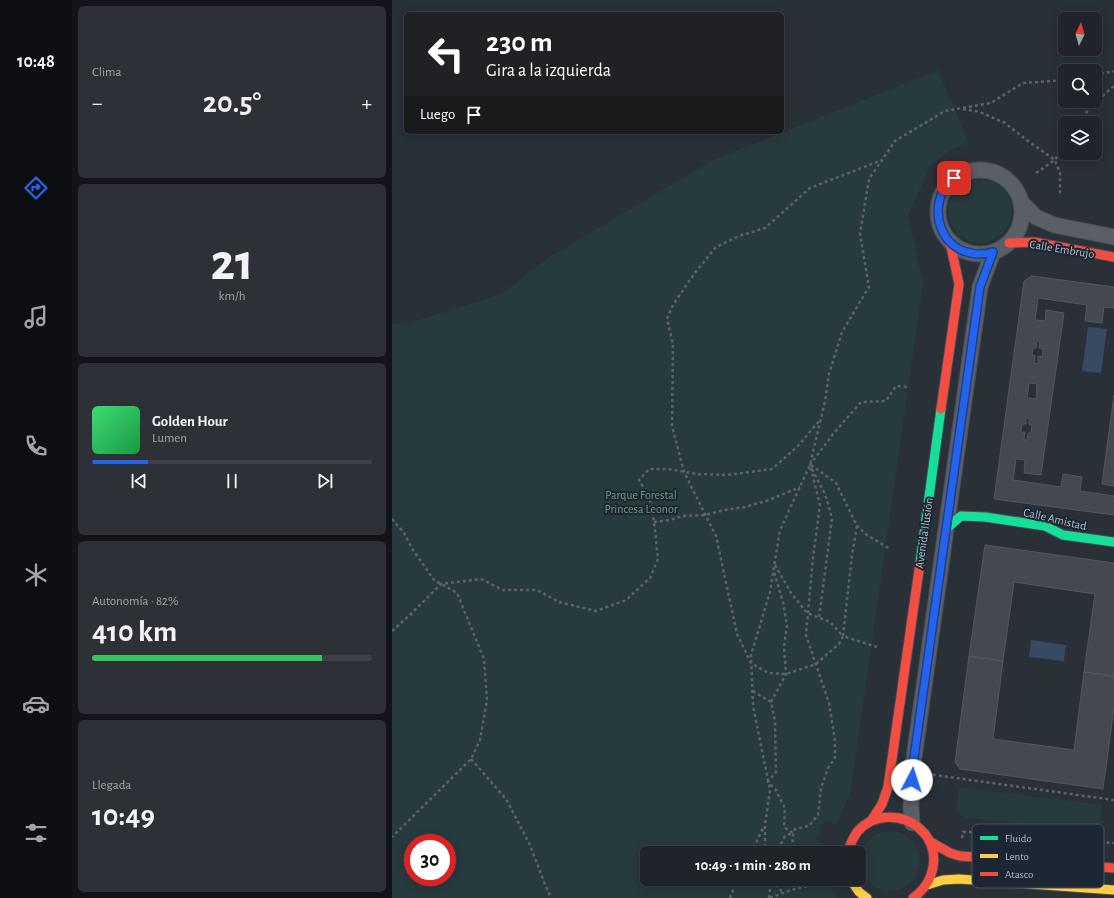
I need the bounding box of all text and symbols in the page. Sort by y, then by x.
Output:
north arrow [1058,12,1102,56]
map controls [1058,12,1102,160]
icon: left [420,28,472,80]
text: 230 m [486,29,553,57]
text: 10:48 [17,53,55,71]
text: Gira a la izquierda [486,62,611,80]
button: search [1058,64,1102,108]
text: Clima [92,66,122,79]
text: 20.5° [203,88,261,118]
text: − [92,92,103,114]
text: + [361,92,372,114]
icon: arrive [463,104,485,126]
text: Luego [420,107,455,122]
button: layers [1058,116,1102,160]
pin [937,161,971,195]
icon: arrive [943,167,965,189]
icon: directions [22,174,50,202]
text: 21 [210,237,254,289]
street label: Calle Embrujo [1029,238,1095,261]
text: km/h [219,290,245,303]
icon: music [22,303,50,331]
text: Golden Hour [152,414,228,429]
icon: phone [22,432,50,460]
text: Lumen [152,432,187,445]
icon: previous [128,470,150,492]
icon: pause [221,470,243,492]
icon: next [314,470,336,492]
park label: Parque Forestal Princesa Leonor [604,489,678,515]
street label: Avenida Ilusión [913,497,935,569]
street label: Calle Amistad [1022,506,1088,532]
icon: climate [22,561,50,589]
text: Autonomía · 82% [92,595,179,608]
text: 410 km [92,617,177,647]
icon: car [22,690,50,718]
position arrow [891,759,933,801]
text: Llegada [92,779,131,792]
text: 10:49 [92,801,155,831]
icon: filters [22,819,50,847]
legend [972,824,1104,888]
text: Fluido [1005,833,1032,844]
speed limit sign: 30 [404,834,456,886]
text: Lento [1005,851,1029,862]
text: 10:49 · 1 min · 280 m [695,858,811,873]
text: Atasco [1005,869,1033,880]

